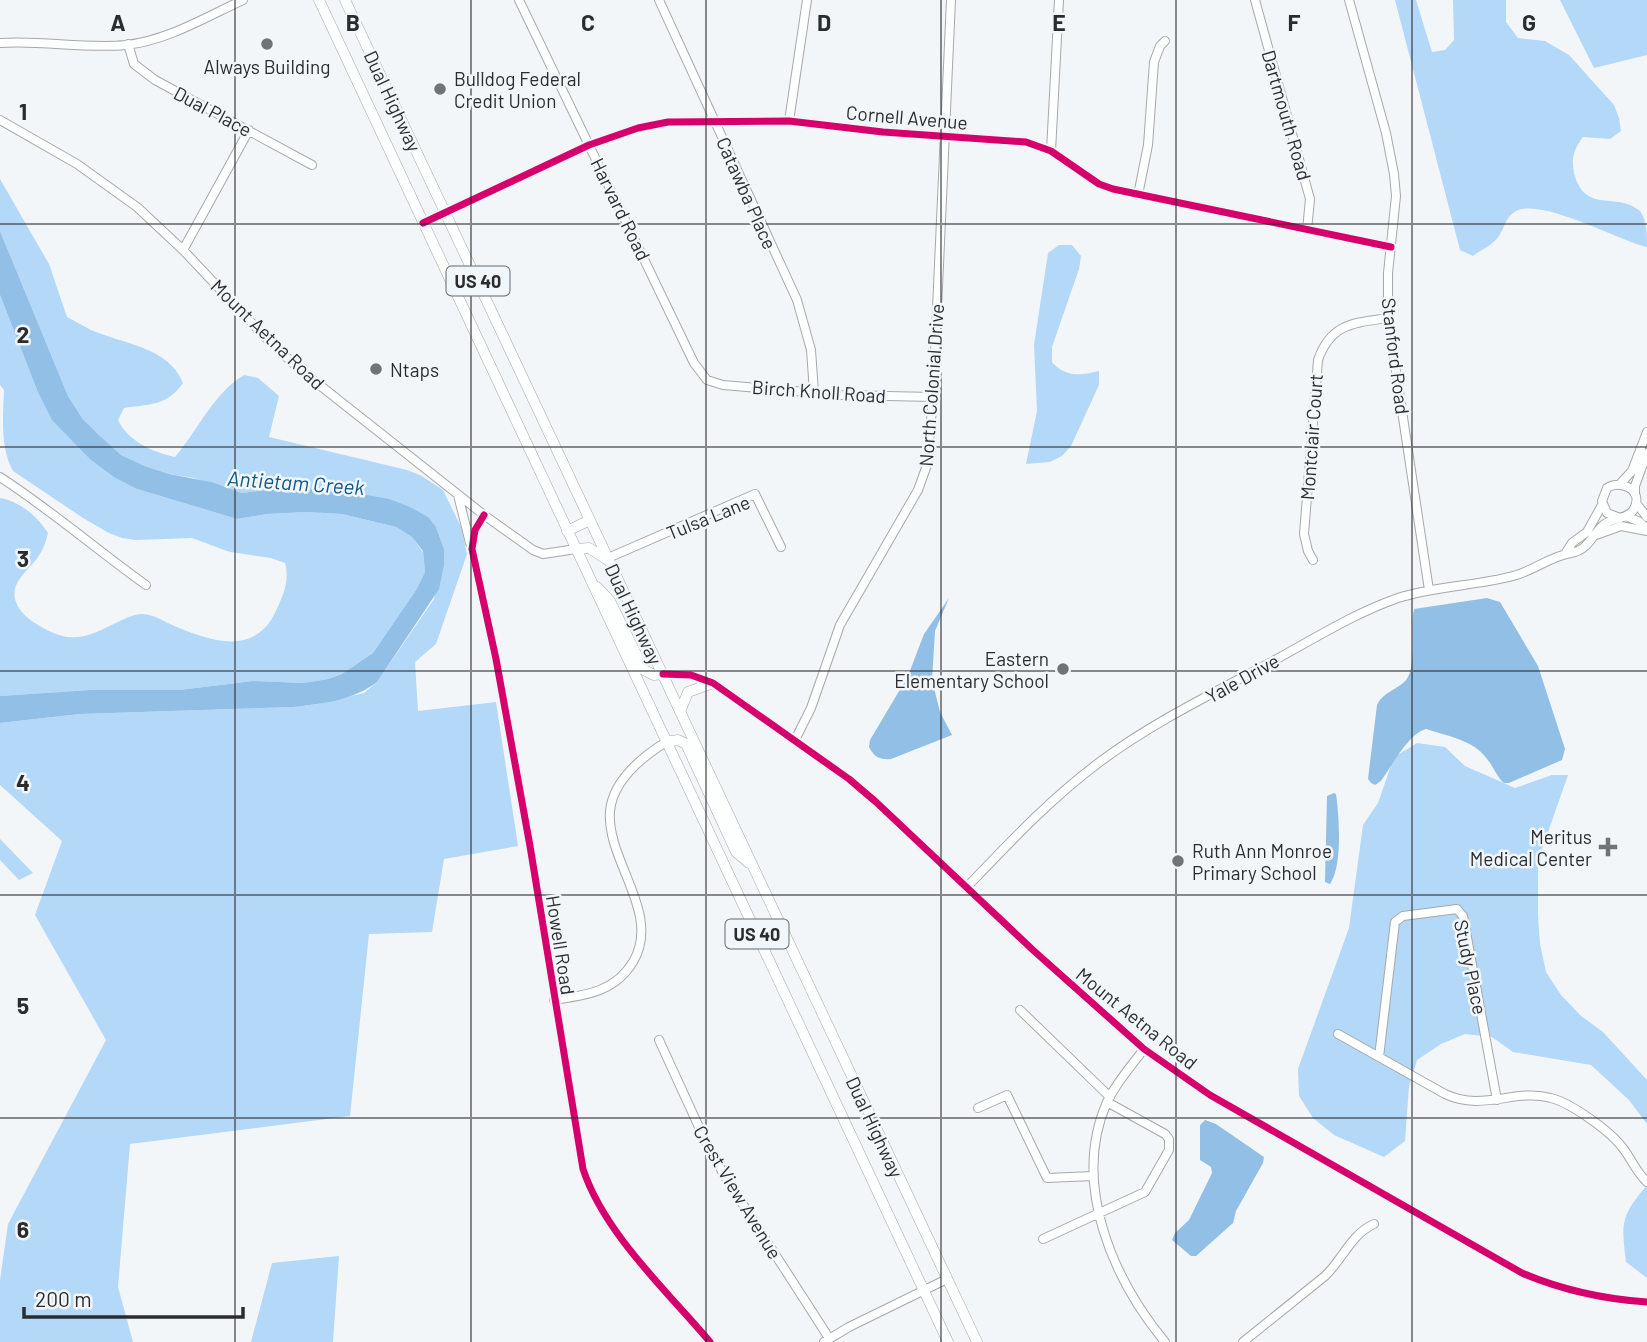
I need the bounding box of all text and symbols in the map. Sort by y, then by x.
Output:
text: A [110,8,126,36]
text: B [346,8,360,36]
text: C [581,8,595,36]
text: D [817,8,831,36]
text: E [1052,8,1066,36]
text: F [1288,8,1301,36]
text: G [1522,8,1536,36]
marker: Always Building [259,36,275,52]
street label: Dual Highway [360,47,427,155]
street label: Dartmouth Road [1257,47,1317,183]
place label: Always Building [204,55,330,78]
place label: Bulldog Federal Credit Union [454,67,581,112]
street label: Dual Place [170,81,256,141]
marker: Bulldog Federal Credit Union [432,81,448,97]
text: 1 [19,97,27,125]
street label: Cornell Avenue [845,100,969,134]
street label: Catawba Place [712,133,782,253]
street label: Harvard Road [586,154,656,264]
road number: US 40 [447,267,510,296]
street label: Mount Aetna Road [206,274,330,394]
street label: Stanford Road [1377,296,1415,416]
street label: North Colonial Drive [914,303,948,467]
text: 2 [17,320,29,348]
place label: Ntaps [390,358,439,381]
marker: Ntaps [368,361,384,377]
street label: Montclair Court [1295,373,1327,501]
street label: Birch Knoll Road [751,375,887,407]
water label: Antietam Creek [226,465,366,499]
street label: Tulsa Lane [663,490,753,544]
text: 3 [17,544,29,572]
street label: Dual Highway [601,560,668,668]
place label: Eastern Elementary School [894,647,1049,692]
street label: Yale Drive [1201,648,1283,708]
marker: Eastern Elementary School [1055,661,1071,677]
text: 4 [16,768,30,796]
place label: Meritus Medical Center [1470,825,1592,870]
marker: Meritus Medical Center [1598,837,1618,857]
place label: Ruth Ann Monroe Primary School [1192,839,1332,884]
marker: Ruth Ann Monroe Primary School [1170,853,1186,869]
street label: Howell Road [542,894,580,996]
street label: Study Place [1450,917,1492,1017]
road number: US 40 [726,919,788,948]
street label: Mount Aetna Road [1072,962,1202,1074]
text: 5 [17,991,29,1019]
street label: Dual Highway [842,1073,909,1181]
street label: Crest View Avenue [689,1121,787,1263]
text: 6 [17,1215,29,1243]
scale bar [24,1276,243,1320]
text: 200 m [35,1286,92,1311]

